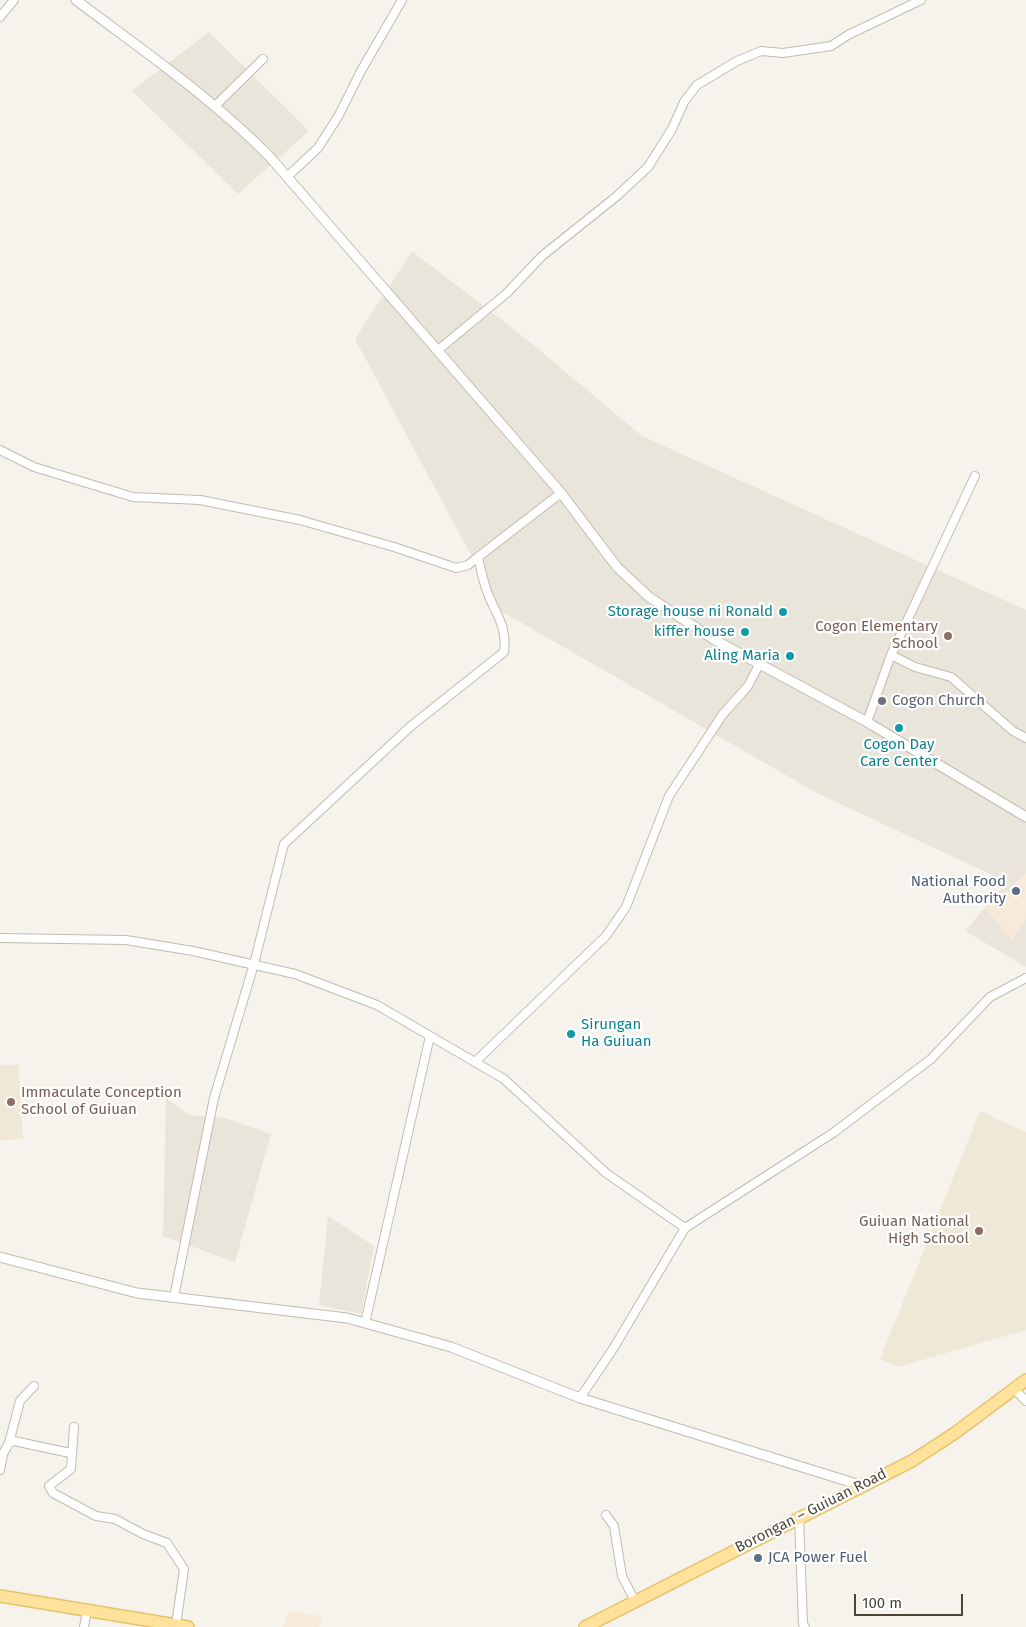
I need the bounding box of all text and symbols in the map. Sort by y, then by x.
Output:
place label: Storage house ni Ronald [608,603,773,621]
marker: Storage house ni Ronald [777,606,789,618]
place label: Cogon Elementary School [815,618,938,653]
place label: kiffer house [654,623,735,641]
marker: kiffer house [739,626,751,638]
marker: Cogon Elementary School [942,630,954,642]
place label: Aling Maria [704,647,780,665]
marker: Aling Maria [784,650,796,662]
place label: Cogon Church [892,692,985,710]
marker: Cogon Church [876,695,888,707]
marker: Cogon Day Care Center [893,722,905,734]
place label: Cogon Day Care Center [860,736,938,771]
place label: National Food Authority [911,873,1006,908]
marker: National Food Authority [1010,885,1022,897]
place label: Sirungan Ha Guiuan [581,1016,651,1051]
marker: Sirungan Ha Guiuan [565,1028,577,1040]
place label: Immaculate Conception School of Guiuan [21,1084,182,1119]
marker: Immaculate Conception School of Guiuan [5,1096,17,1108]
place label: Guiuan National High School [859,1213,969,1248]
marker: Guiuan National High School [973,1225,985,1237]
street label: Borongan – Guiuan Road [732,1465,890,1557]
place label: JCA Power Fuel [768,1549,867,1567]
marker: JCA Power Fuel [752,1552,764,1564]
scale bar [856,1584,965,1616]
text: 100 m [862,1594,902,1612]

